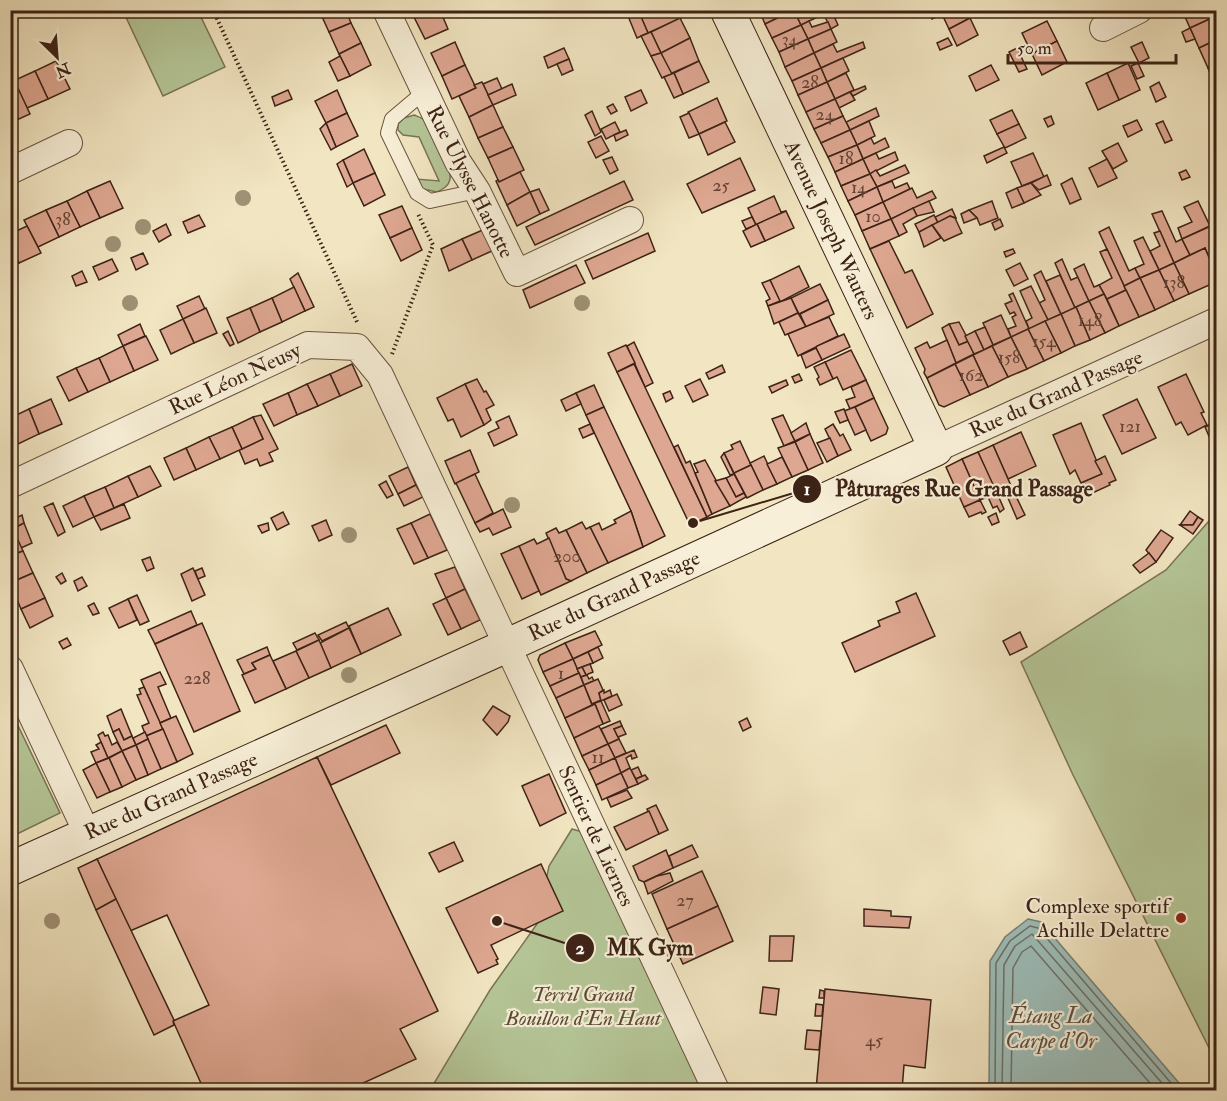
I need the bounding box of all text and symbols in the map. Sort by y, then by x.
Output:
north arrow [27,27,87,87]
scale bar [1008,27,1176,65]
house number: 34 [782,28,800,51]
text: 50 m [1017,37,1052,60]
text: N [52,57,75,82]
house number: 28 [801,71,819,94]
street label: Rue Ulysse Hanotte [420,101,520,263]
house number: 24 [816,103,836,126]
street label: Avenue Joseph Wauters [777,135,884,324]
house number: 18 [839,147,853,170]
house number: 25 [713,174,730,197]
house number: 14 [851,176,868,199]
house number: 10 [865,205,881,228]
house number: 38 [55,208,71,231]
house number: 138 [1163,271,1185,294]
house number: 148 [1078,309,1102,332]
house number: 154 [1032,330,1057,353]
street label: Rue Léon Neusy [165,336,306,421]
street label: Rue du Grand Passage [965,344,1147,444]
house number: 158 [998,346,1020,369]
house number: 162 [959,364,983,387]
house number: 121 [1119,415,1141,438]
callout: Pâturages Rue Grand Passage [792,469,1105,509]
text: Pâturages Rue Grand Passage [835,475,1094,504]
text: 1 [804,478,810,501]
street label: Rue du Grand Passage [524,544,705,648]
house number: 200 [553,545,581,568]
house number: 1 [558,662,564,685]
house number: 228 [184,667,210,690]
street label: Rue du Grand Passage [80,746,262,846]
house number: 11 [592,746,604,769]
street label: Sentier de Liernes [552,761,640,911]
house number: 27 [676,889,694,912]
place label: Complexe sportif Achille Delattre [1025,893,1172,944]
marker: Complexe sportif Achille Delattre [1174,911,1188,925]
callout: MK Gym [565,928,705,968]
text: MK Gym [606,934,694,963]
text: 2 [575,937,585,960]
park label: Terril Grand Bouillon d'En Haut [504,981,662,1032]
water label: Étang La Carpe d'Or [1005,1001,1098,1055]
house number: 45 [865,1029,883,1052]

